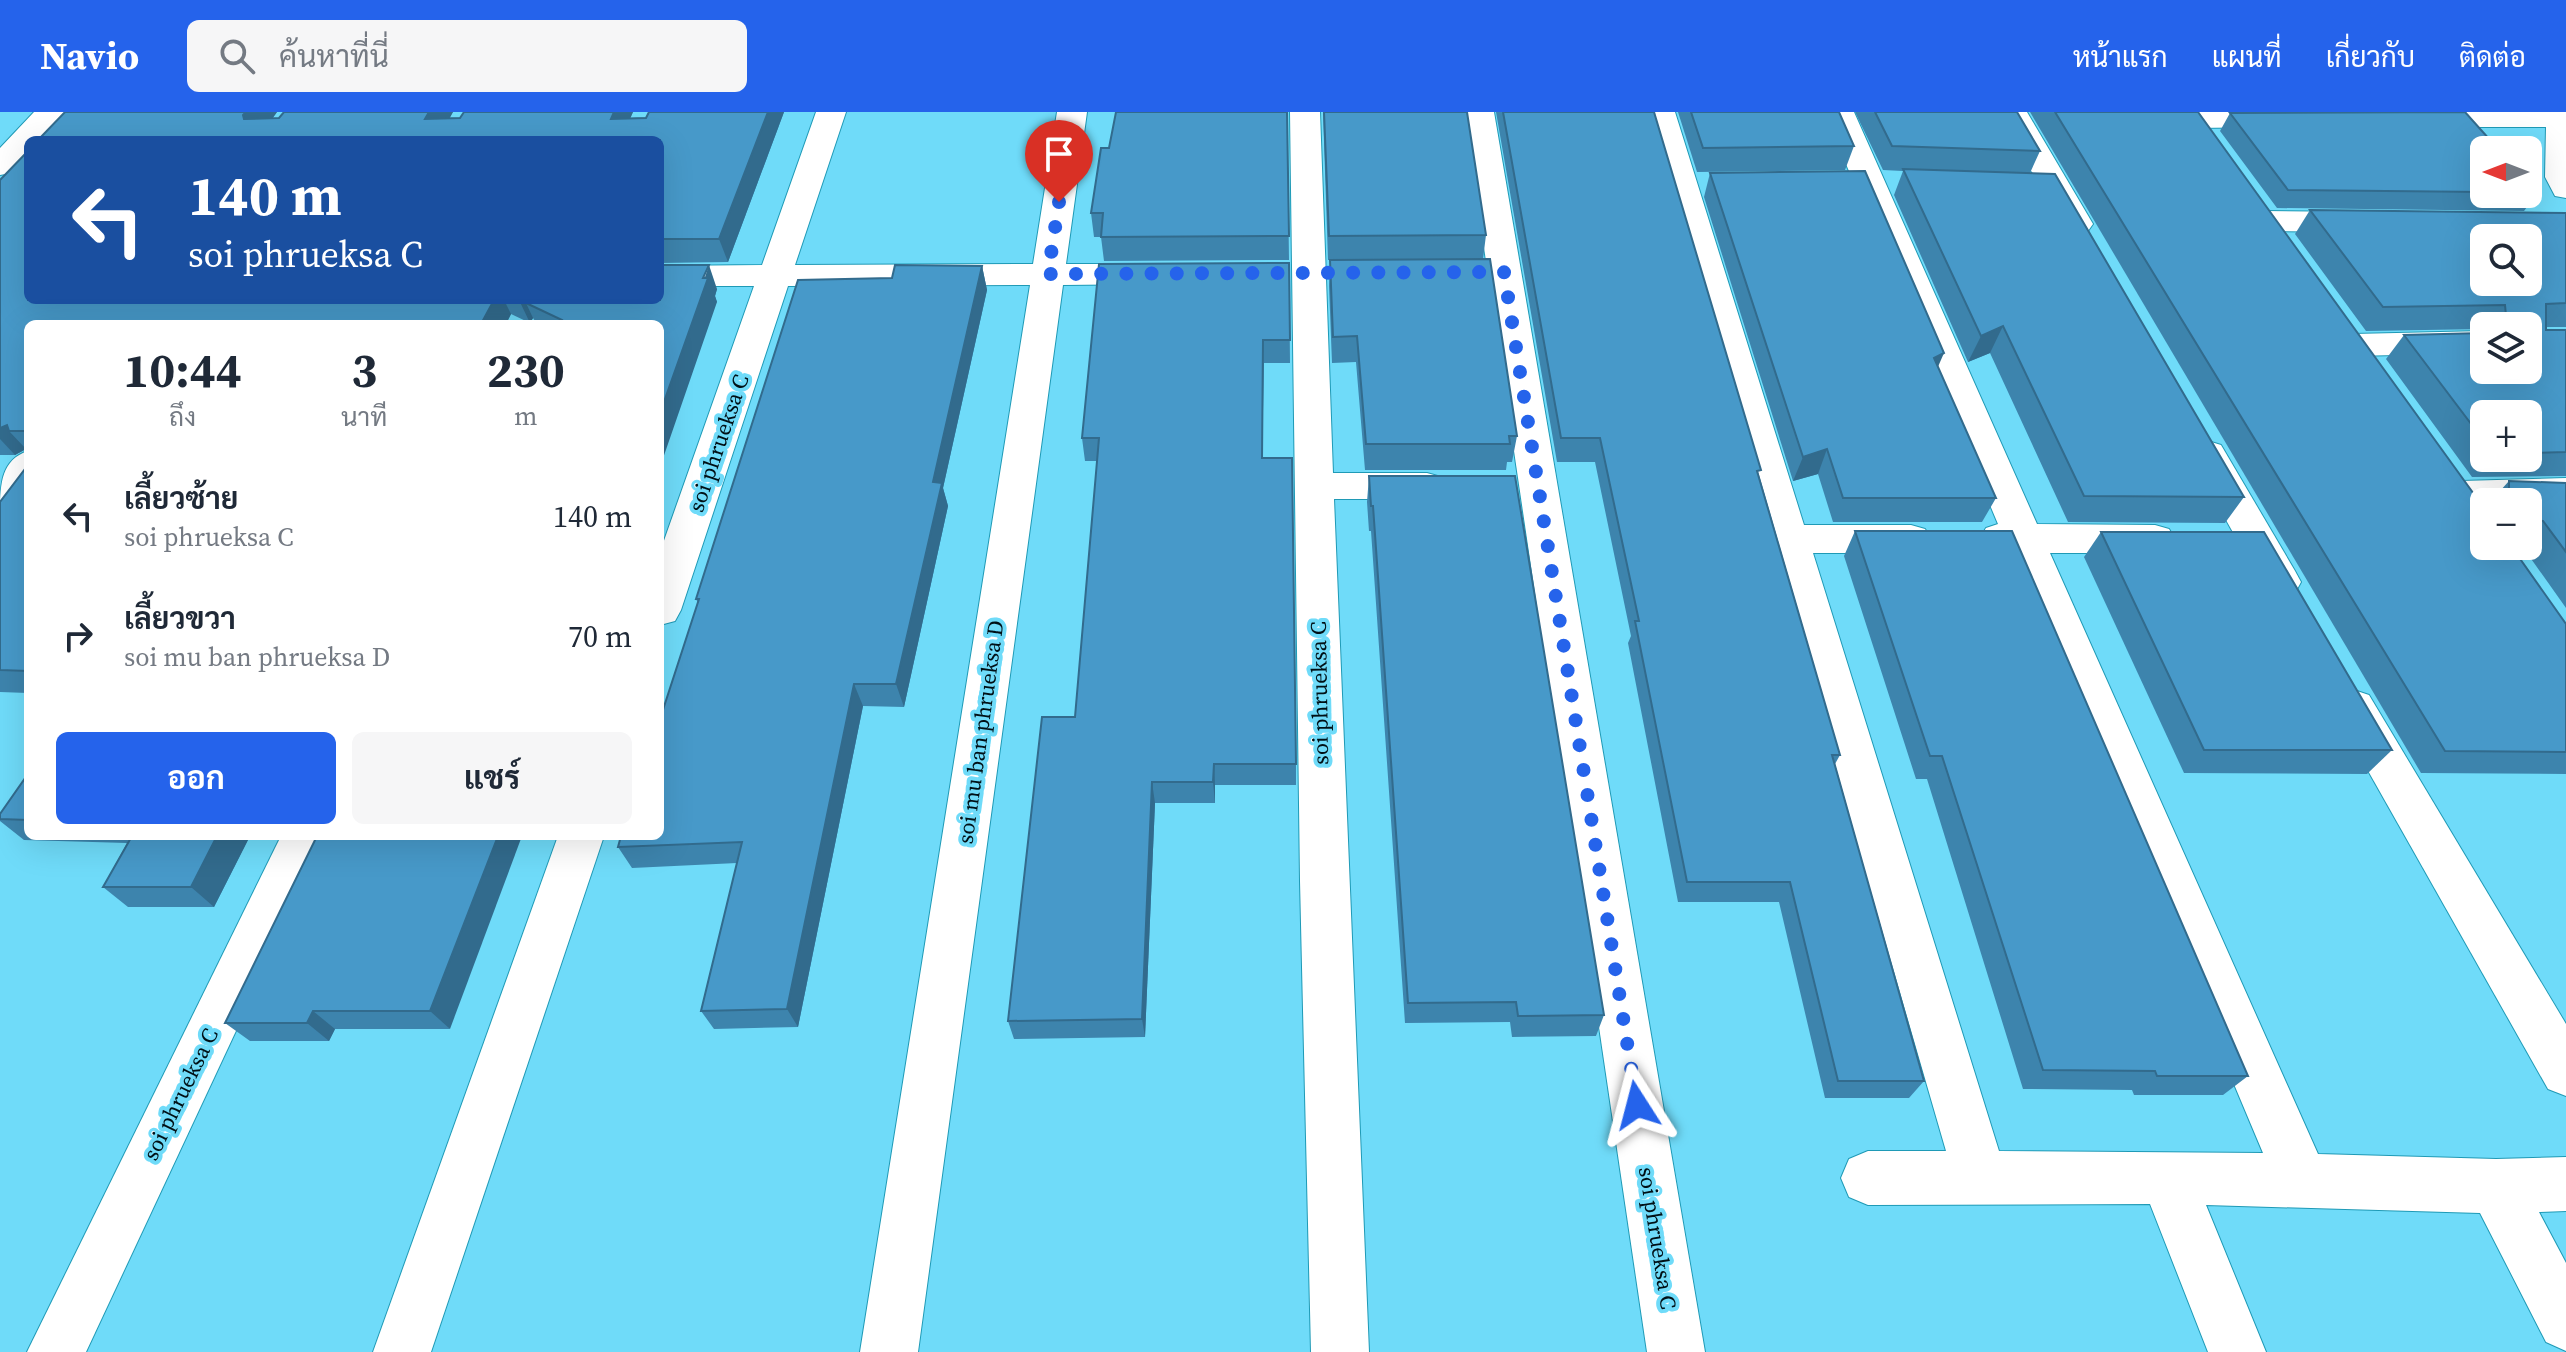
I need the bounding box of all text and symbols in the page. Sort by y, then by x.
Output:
search box [187,20,747,92]
text: Navio [40,30,139,82]
icon: search [215,34,259,78]
text: ค้นหาที่นี่ [279,36,389,77]
text: หน้าแรก [2073,38,2168,76]
text: แผนที่ [2212,38,2282,76]
text: เกี่ยวกับ [2326,38,2415,76]
text: ติดต่อ [2459,38,2526,76]
pin [1025,120,1093,202]
icon: arrive [1037,132,1081,176]
north arrow [2470,136,2542,208]
map controls [2470,136,2542,560]
text: 140 m [188,157,342,234]
icon: left [56,168,160,272]
button: search [2470,224,2542,296]
text: soi phrueksa C [188,230,423,279]
button: layers [2470,312,2542,384]
text: 10:44 [123,337,242,403]
text: 3 [351,337,377,403]
text: 230 [487,337,565,403]
street label: soi phrueksa C [680,370,756,516]
text: m [514,398,537,434]
text: ถึง [169,399,196,435]
text: นาที [341,399,387,435]
button: + [2470,400,2542,472]
text: เลี้ยวซ้าย [124,478,238,519]
button: − [2470,488,2542,560]
icon: left [56,494,100,538]
text: 140 m [553,496,632,537]
text: soi phrueksa C [124,519,294,555]
text: เลี้ยวขวา [124,598,236,639]
icon: right [56,614,100,658]
text: 70 m [568,616,632,657]
street label: soi mu ban phrueksa D [949,618,1011,846]
street label: soi phrueksa C [1303,621,1335,765]
text: soi mu ban phrueksa D [124,639,390,675]
button: ออก [56,732,336,824]
button: แชร์ [352,732,632,824]
street label: soi phrueksa C [135,1023,225,1165]
position arrow [1595,1063,1679,1147]
street label: soi phrueksa C [1632,1165,1684,1311]

